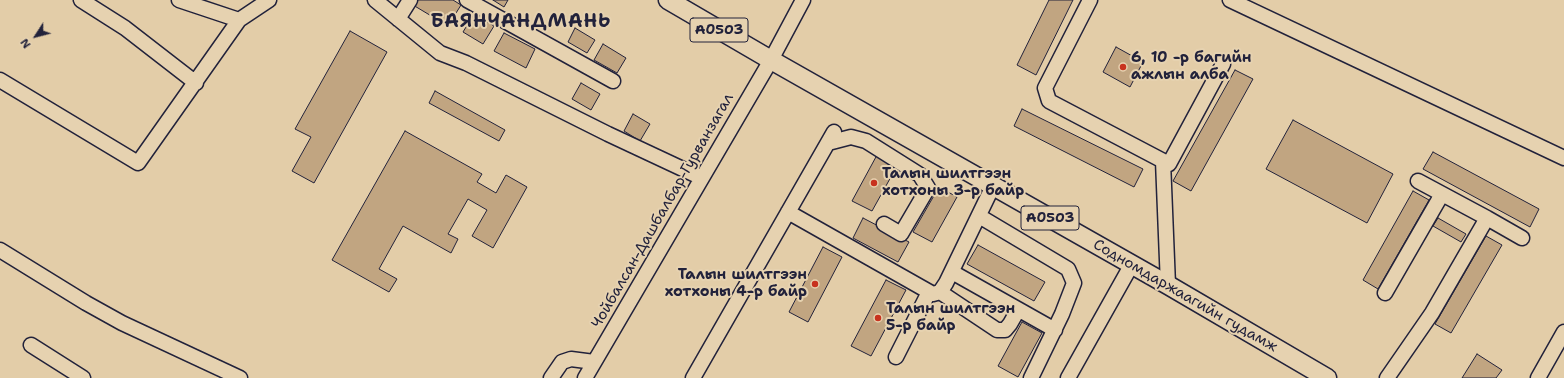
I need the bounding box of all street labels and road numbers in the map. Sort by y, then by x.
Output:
road number: A0503 [690,18,748,42]
street label: Чойбалсан-Дашбалбар-Гурванзагал [588,90,738,332]
road number: A0503 [1021,206,1079,230]
street label: Содномдаржаагийн гудамж [1090,236,1280,356]

